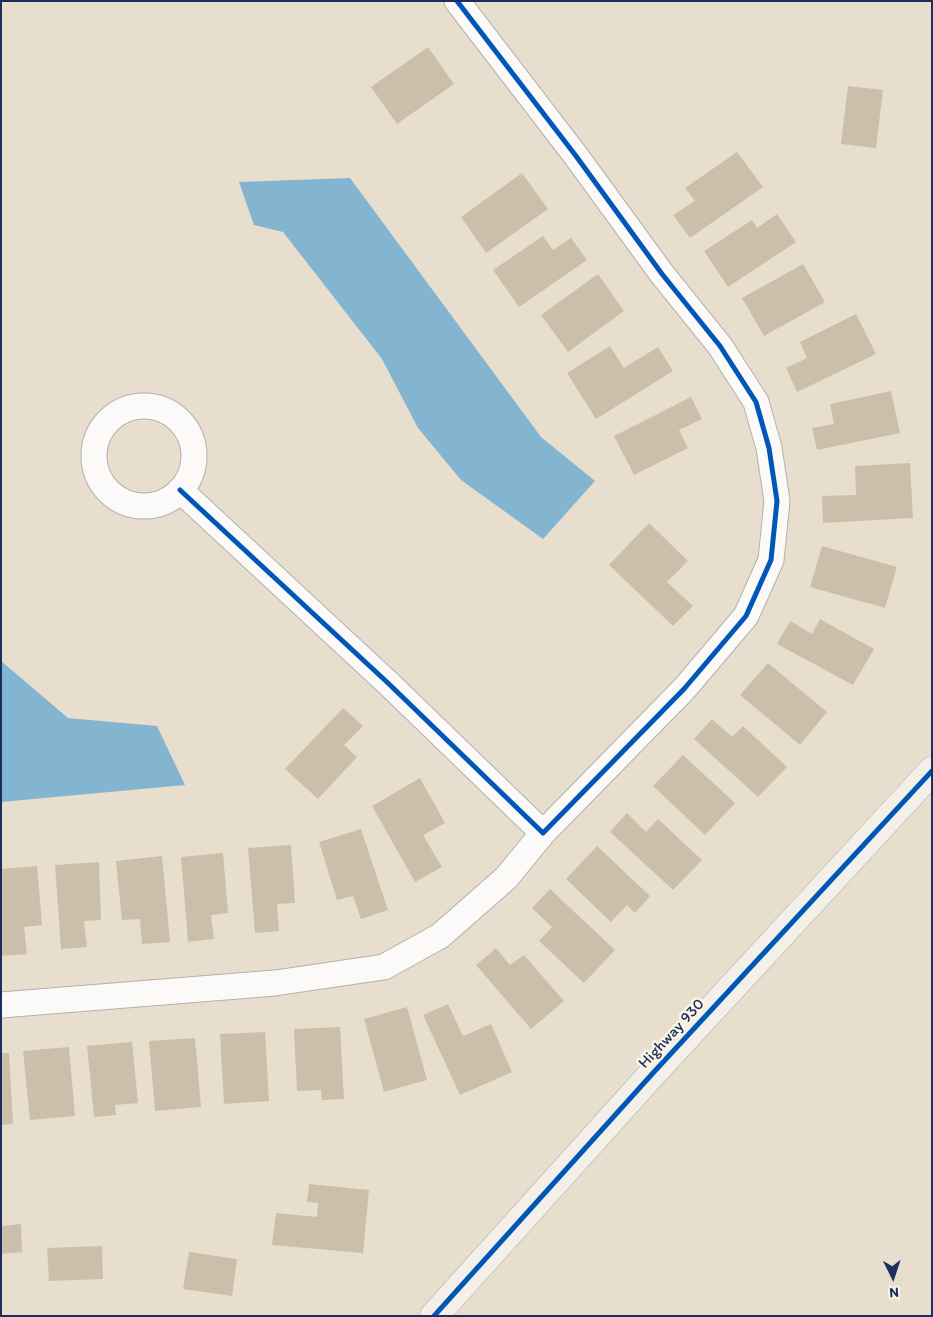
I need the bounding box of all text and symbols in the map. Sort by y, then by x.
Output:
street label: Highway 930 [635,995,709,1073]
north arrow [868,1252,918,1302]
text: N [889,1284,899,1301]

